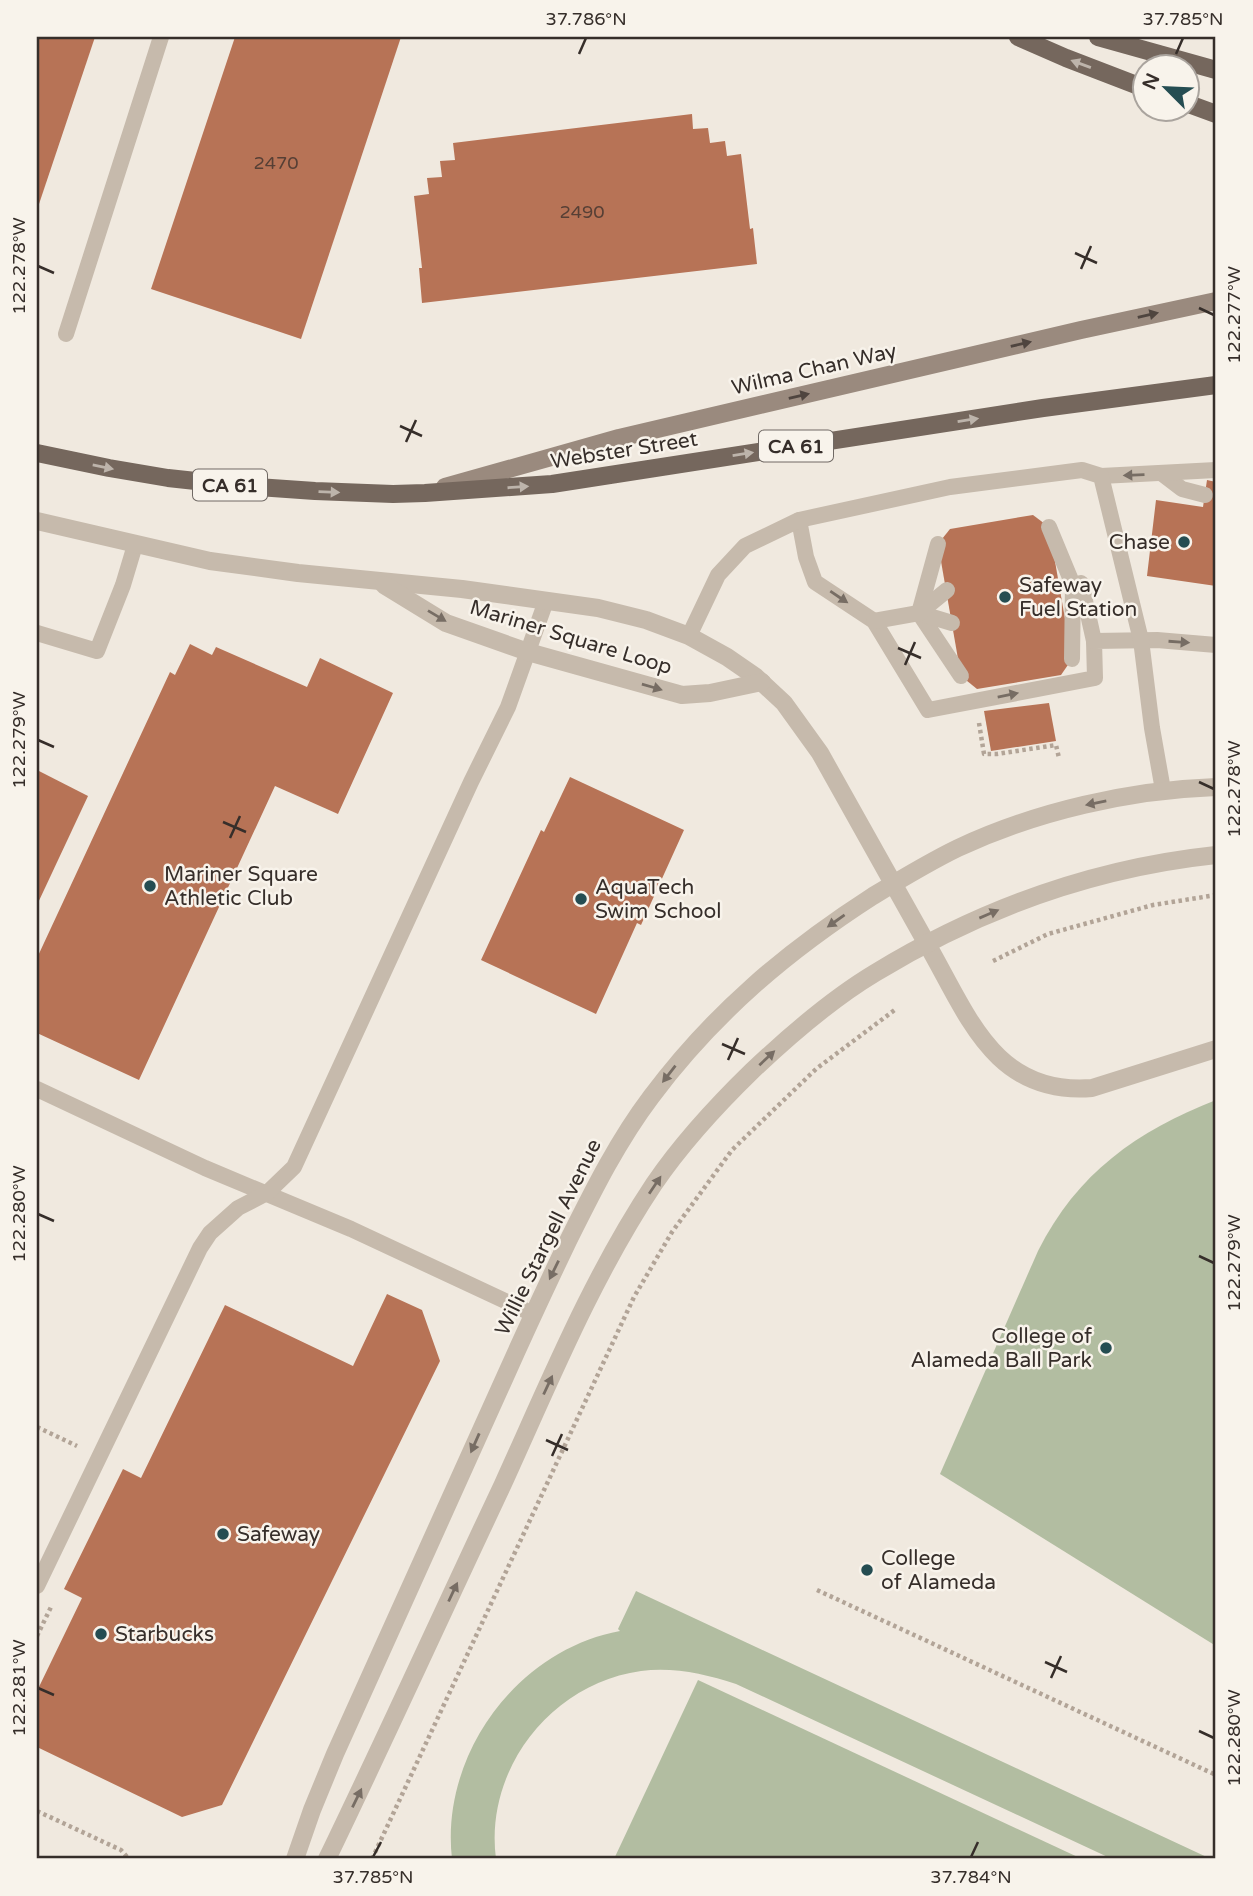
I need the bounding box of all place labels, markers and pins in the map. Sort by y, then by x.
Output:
place label: Chase [1109,530,1170,555]
marker: Chase [1176,534,1192,550]
place label: Safeway Fuel Station [1019,573,1137,622]
marker: Safeway Fuel Station [997,589,1013,605]
place label: Mariner Square Athletic Club [164,862,318,911]
place label: AquaTech Swim School [595,875,722,924]
marker: Mariner Square Athletic Club [142,878,158,894]
marker: AquaTech Swim School [573,891,589,907]
place label: College of Alameda Ball Park [911,1324,1092,1373]
marker: College of Alameda Ball Park [1098,1340,1114,1356]
place label: Safeway [237,1522,320,1547]
marker: Safeway [215,1526,231,1542]
place label: College of Alameda [881,1546,996,1595]
marker: College of Alameda [859,1562,875,1578]
place label: Starbucks [115,1622,214,1647]
marker: Starbucks [93,1626,109,1642]

